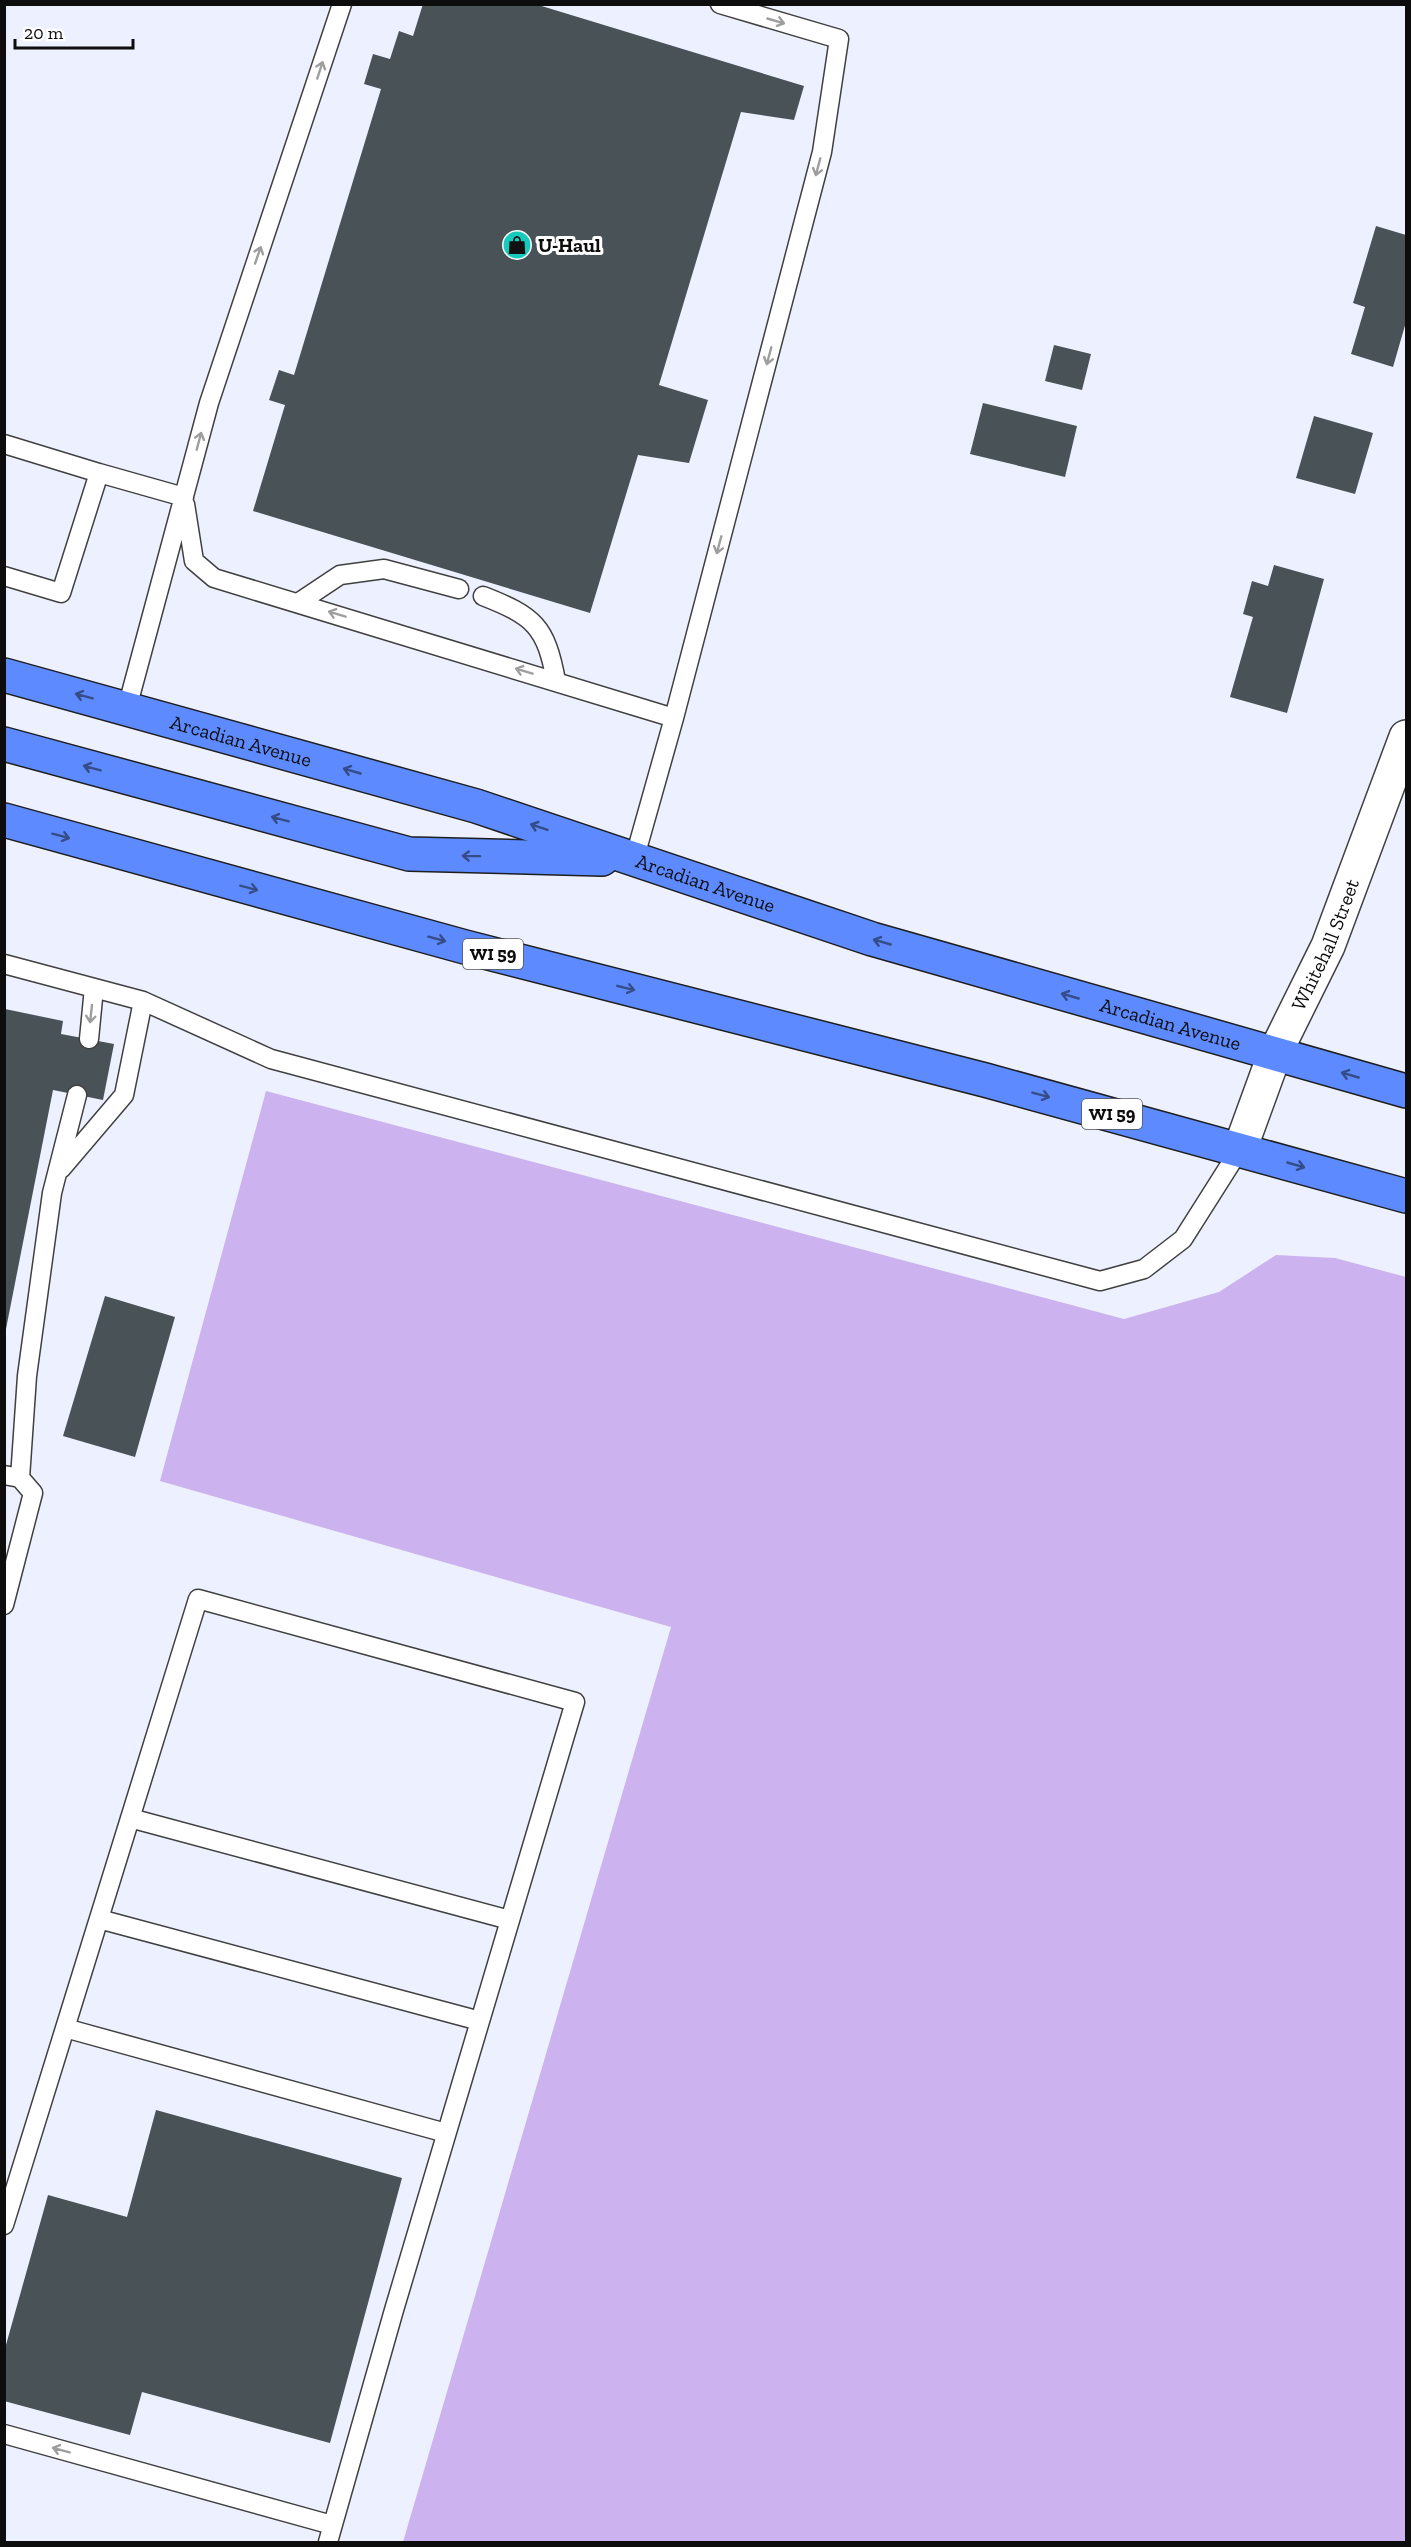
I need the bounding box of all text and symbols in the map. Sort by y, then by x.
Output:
scale bar [15,12,134,50]
one-way arrow [766,16,785,27]
text: 20 m [24,22,64,44]
one-way arrow [316,61,327,80]
one-way arrow [812,157,823,176]
shop icon: U-Haul [501,229,533,261]
place label: U-Haul [538,233,601,257]
one-way arrow [254,246,265,265]
one-way arrow [762,346,774,365]
one-way arrow [194,432,205,451]
one-way arrow [713,535,725,554]
one-way arrow [328,608,347,619]
one-way arrow [515,665,534,676]
one-way arrow [75,690,94,701]
street label: Arcadian Avenue [168,710,314,772]
one-way arrow [83,762,102,773]
one-way arrow [343,765,362,776]
one-way arrow [271,813,290,824]
one-way arrow [530,821,549,832]
one-way arrow [51,831,70,842]
street label: Arcadian Avenue [633,849,778,918]
one-way arrow [461,850,481,862]
street label: Whitehall Street [1286,875,1364,1014]
one-way arrow [239,882,258,894]
one-way arrow [427,934,446,946]
one-way arrow [873,936,892,947]
road number: WI 59 [463,939,523,969]
one-way arrow [616,982,635,994]
one-way arrow [1061,990,1080,1001]
street label: Arcadian Avenue [1097,993,1244,1055]
one-way arrow [86,1003,97,1023]
one-way arrow [1341,1069,1360,1080]
one-way arrow [1031,1090,1050,1101]
road number: WI 59 [1082,1099,1142,1129]
one-way arrow [1286,1160,1305,1171]
one-way arrow [52,2443,71,2455]

